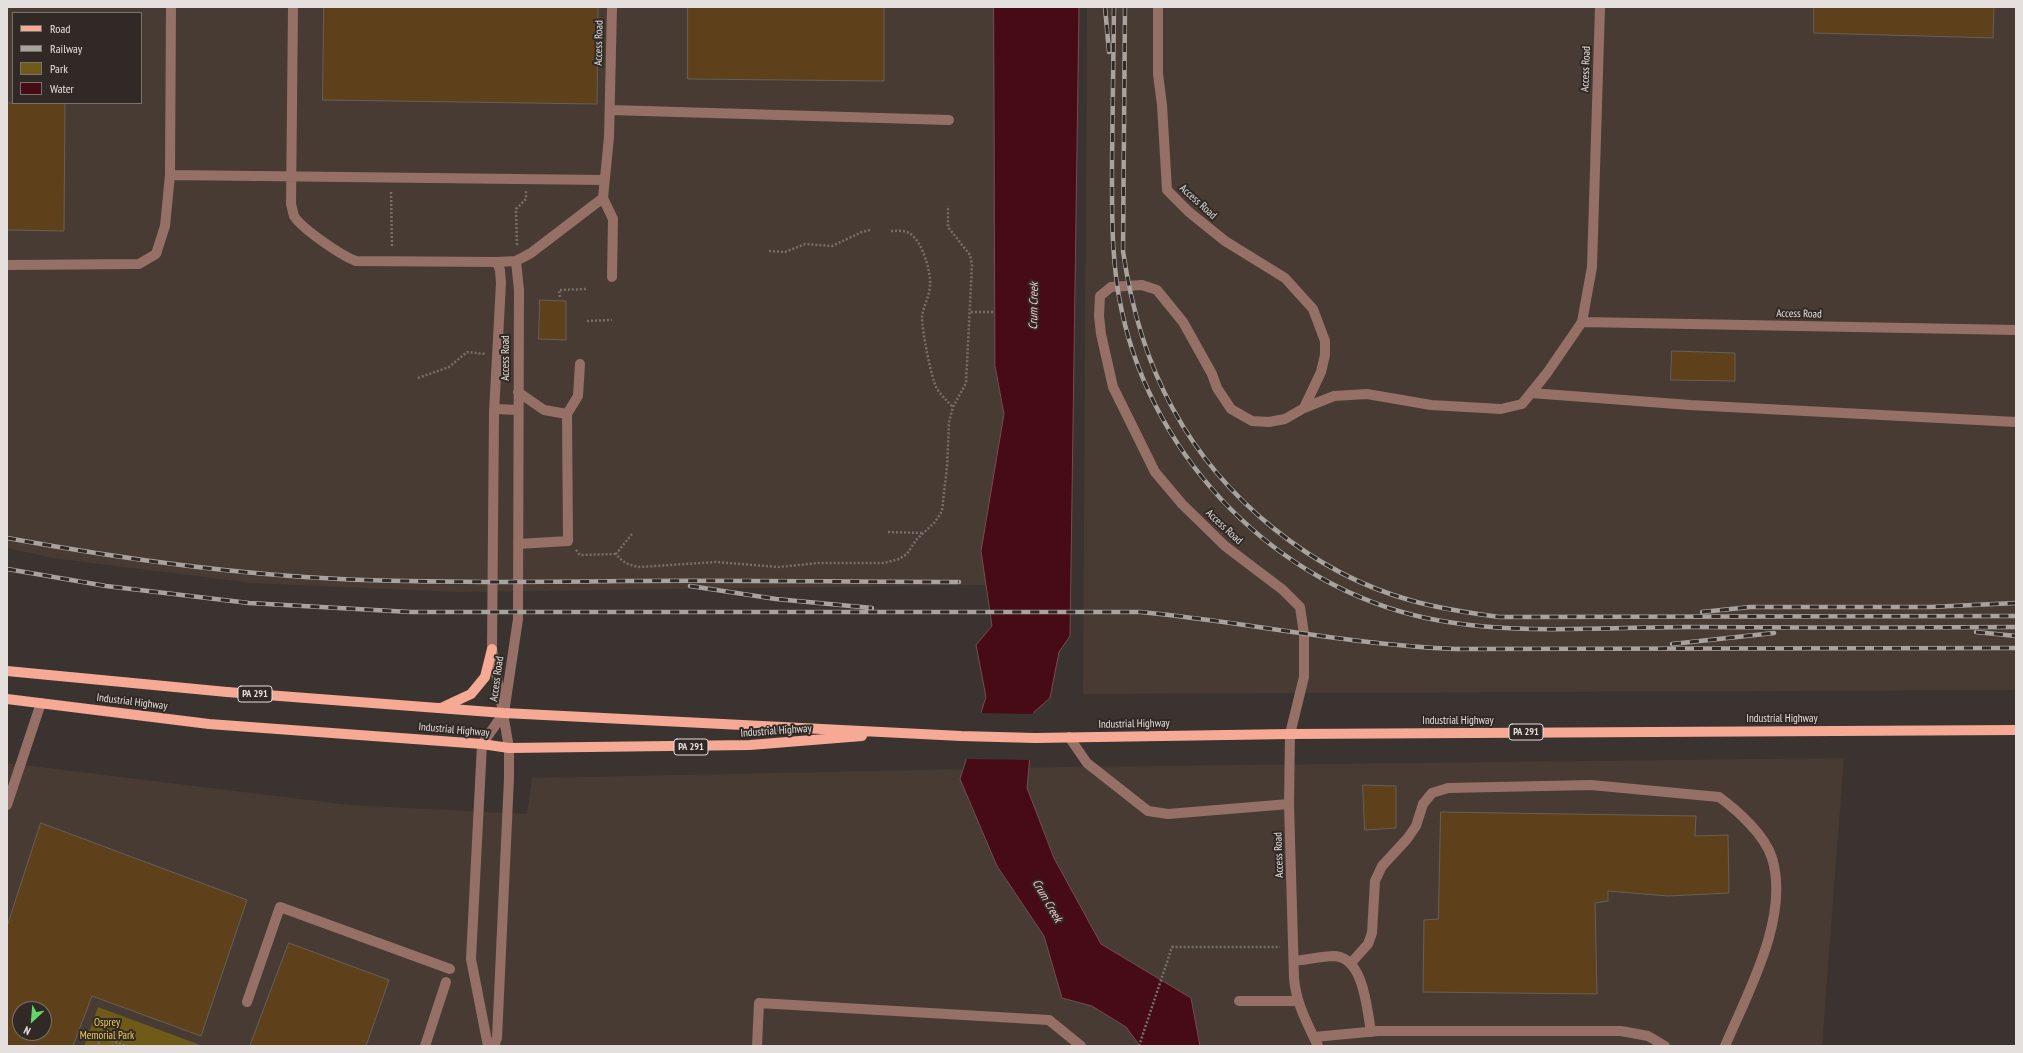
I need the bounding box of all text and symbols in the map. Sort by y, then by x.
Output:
legend [12,12,142,104]
street label: Access Road [592,20,606,66]
text: Road [50,21,70,36]
text: Railway [50,41,82,56]
street label: Access Road [1579,46,1593,92]
text: Park [50,61,68,76]
text: Water [50,81,74,96]
street label: Access Road [1177,182,1219,222]
water label: Crum Creek [1026,282,1042,330]
street label: Access Road [1776,307,1822,321]
street label: Access Road [499,335,513,381]
street label: Access Road [1203,507,1245,547]
street label: Access Road [487,655,507,703]
road number: PA 291 [238,686,272,702]
street label: Industrial Highway [96,691,168,713]
street label: Industrial Highway [1746,712,1818,726]
street label: Industrial Highway [1422,714,1494,728]
street label: Industrial Highway [1098,717,1170,731]
street label: Industrial Highway [418,720,490,740]
street label: Industrial Highway [740,722,812,740]
road number: PA 291 [1509,724,1543,740]
road number: PA 291 [674,739,708,755]
street label: Access Road [1272,832,1286,878]
water label: Crum Creek [1029,877,1065,925]
north arrow [12,1001,52,1041]
park label: Osprey Memorial Park [80,1016,134,1042]
text: N [21,1023,33,1038]

